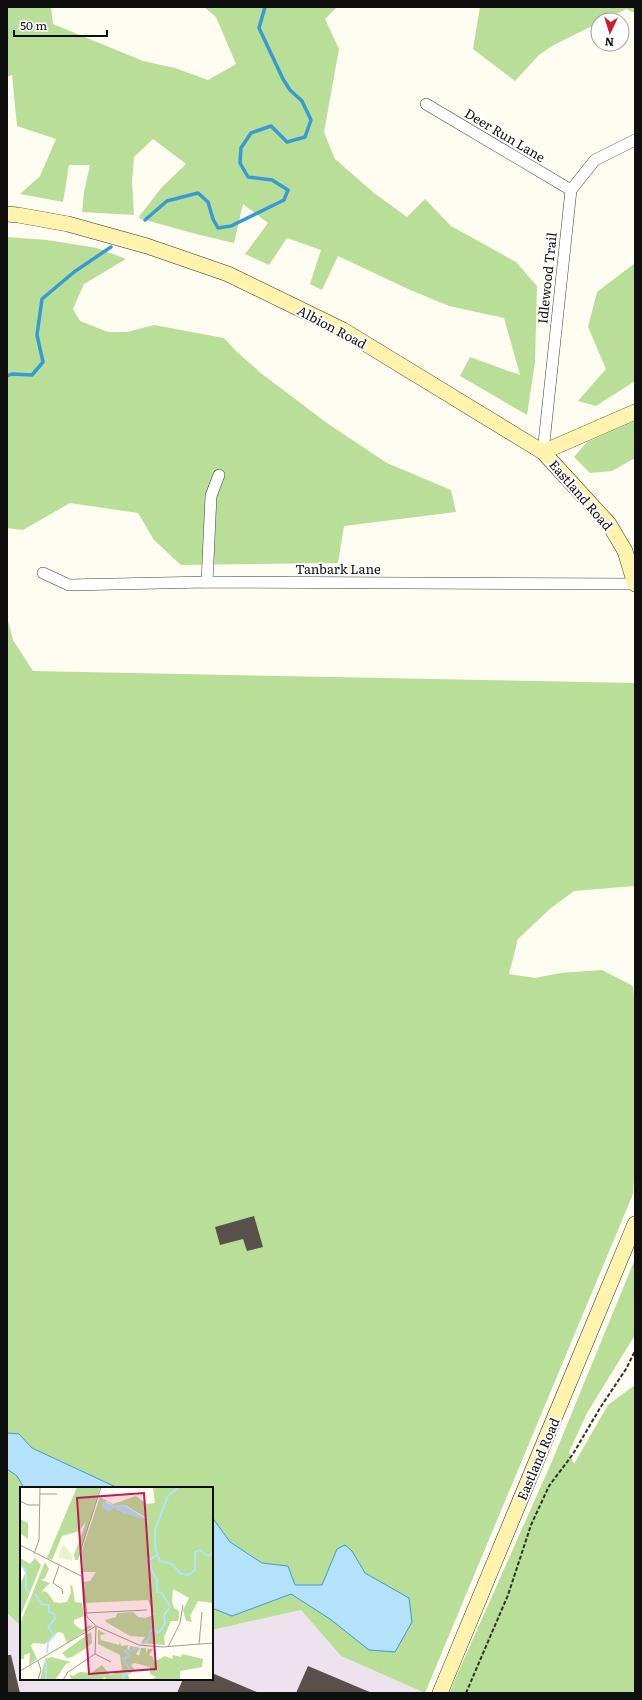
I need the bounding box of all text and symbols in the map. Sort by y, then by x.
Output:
scale bar [14,12,107,38]
north arrow [590,12,630,52]
text: 50 m [20,16,47,34]
text: N [604,35,614,51]
street label: Deer Run Lane [461,103,549,166]
street label: Idlewood Trail [532,231,561,325]
street label: Albion Road [294,300,370,353]
street label: Eastland Road [545,455,617,534]
street label: Tanbark Lane [295,559,381,578]
street label: Eastland Road [512,1415,563,1503]
inset map [20,1487,213,1680]

